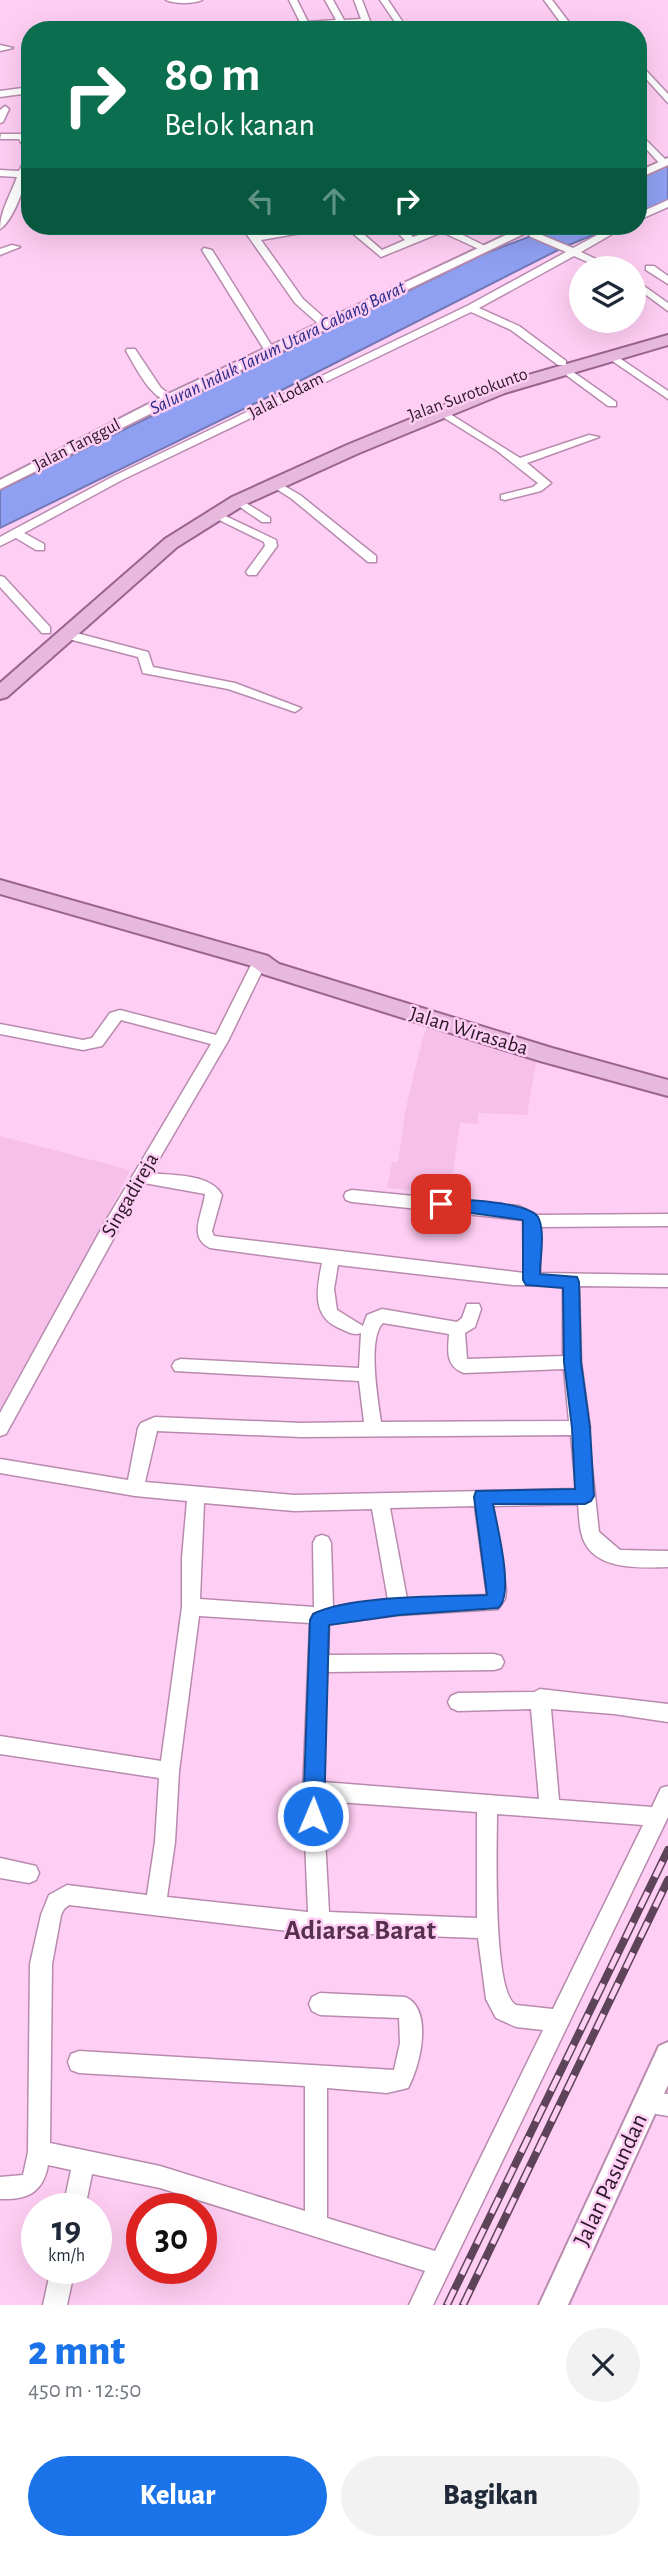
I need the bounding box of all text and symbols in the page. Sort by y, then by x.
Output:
icon: right [49,49,140,140]
text: 80 m [164,51,261,100]
text: Belok kanan [164,109,315,141]
icon: left [242,182,280,220]
icon: ahead [315,182,353,220]
icon: right [388,182,426,220]
map controls [569,256,646,333]
button: layers [569,256,646,333]
water label: Saluran Induk Tarum Utara Cabang Barat [147,277,410,418]
street label: Jalan Surotokunto [406,365,530,425]
street label: Jalal Lodam [246,369,326,423]
street label: Jalan Tanggul [31,416,123,474]
street label: Jalan Wirasaba [407,1003,531,1059]
street label: Singadireja [98,1149,163,1241]
pin [411,1174,471,1234]
icon: arrive [422,1185,460,1223]
position arrow [276,1779,350,1853]
district label: Adiarsa Barat [284,1917,436,1945]
street label: Jalan Pasundan [570,2110,652,2250]
speed limit sign: 30 [126,2193,217,2284]
text: 19 [52,2212,81,2247]
text: km/h [48,2247,85,2265]
button: close [566,2328,640,2402]
text: 2 mnt [28,2330,125,2372]
text: 450 m · 12:50 [28,2379,141,2402]
button: Keluar [28,2456,327,2536]
button: Bagikan [341,2456,640,2536]

